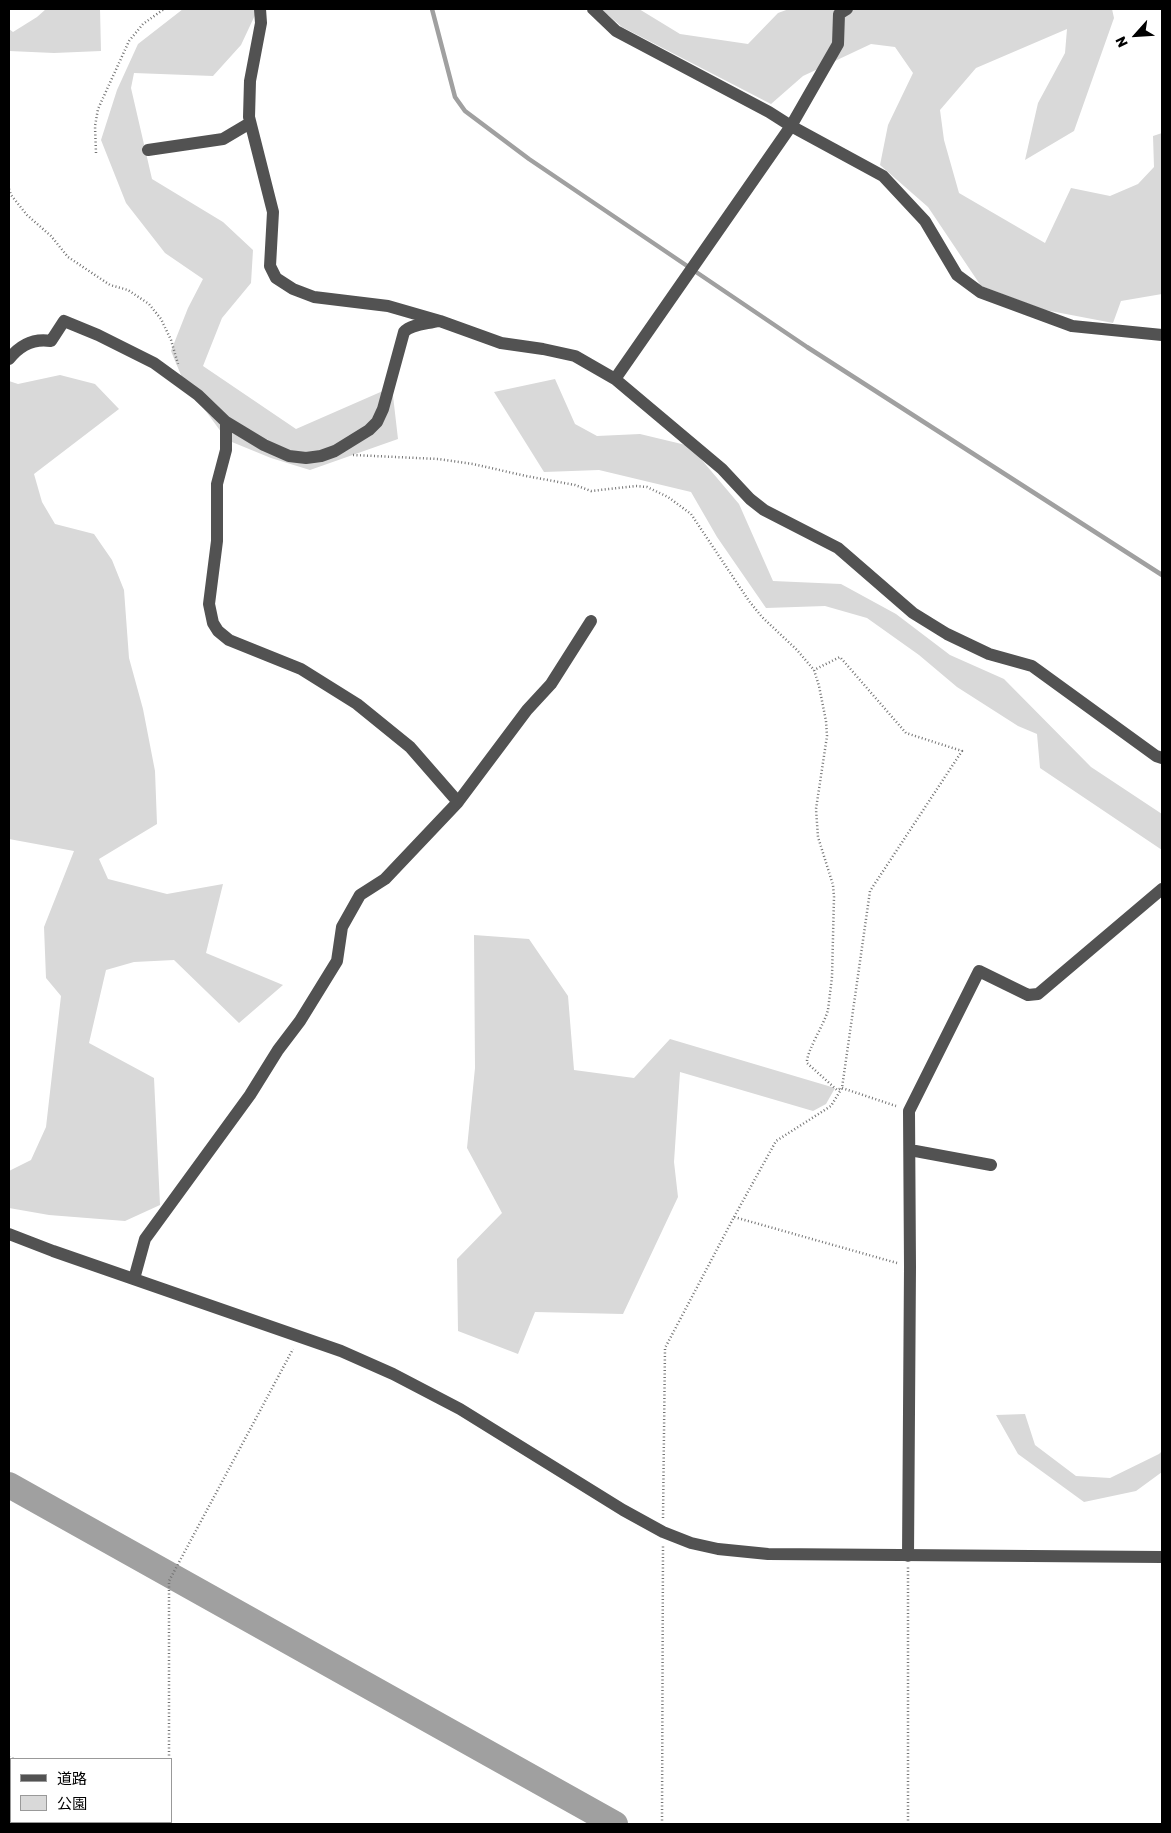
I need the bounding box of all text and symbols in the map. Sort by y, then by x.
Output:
north arrow [1111,10,1161,60]
text: N [1112,34,1132,50]
legend [10,1758,172,1823]
text: 道路 [57,1770,87,1788]
text: 公園 [57,1795,87,1813]

